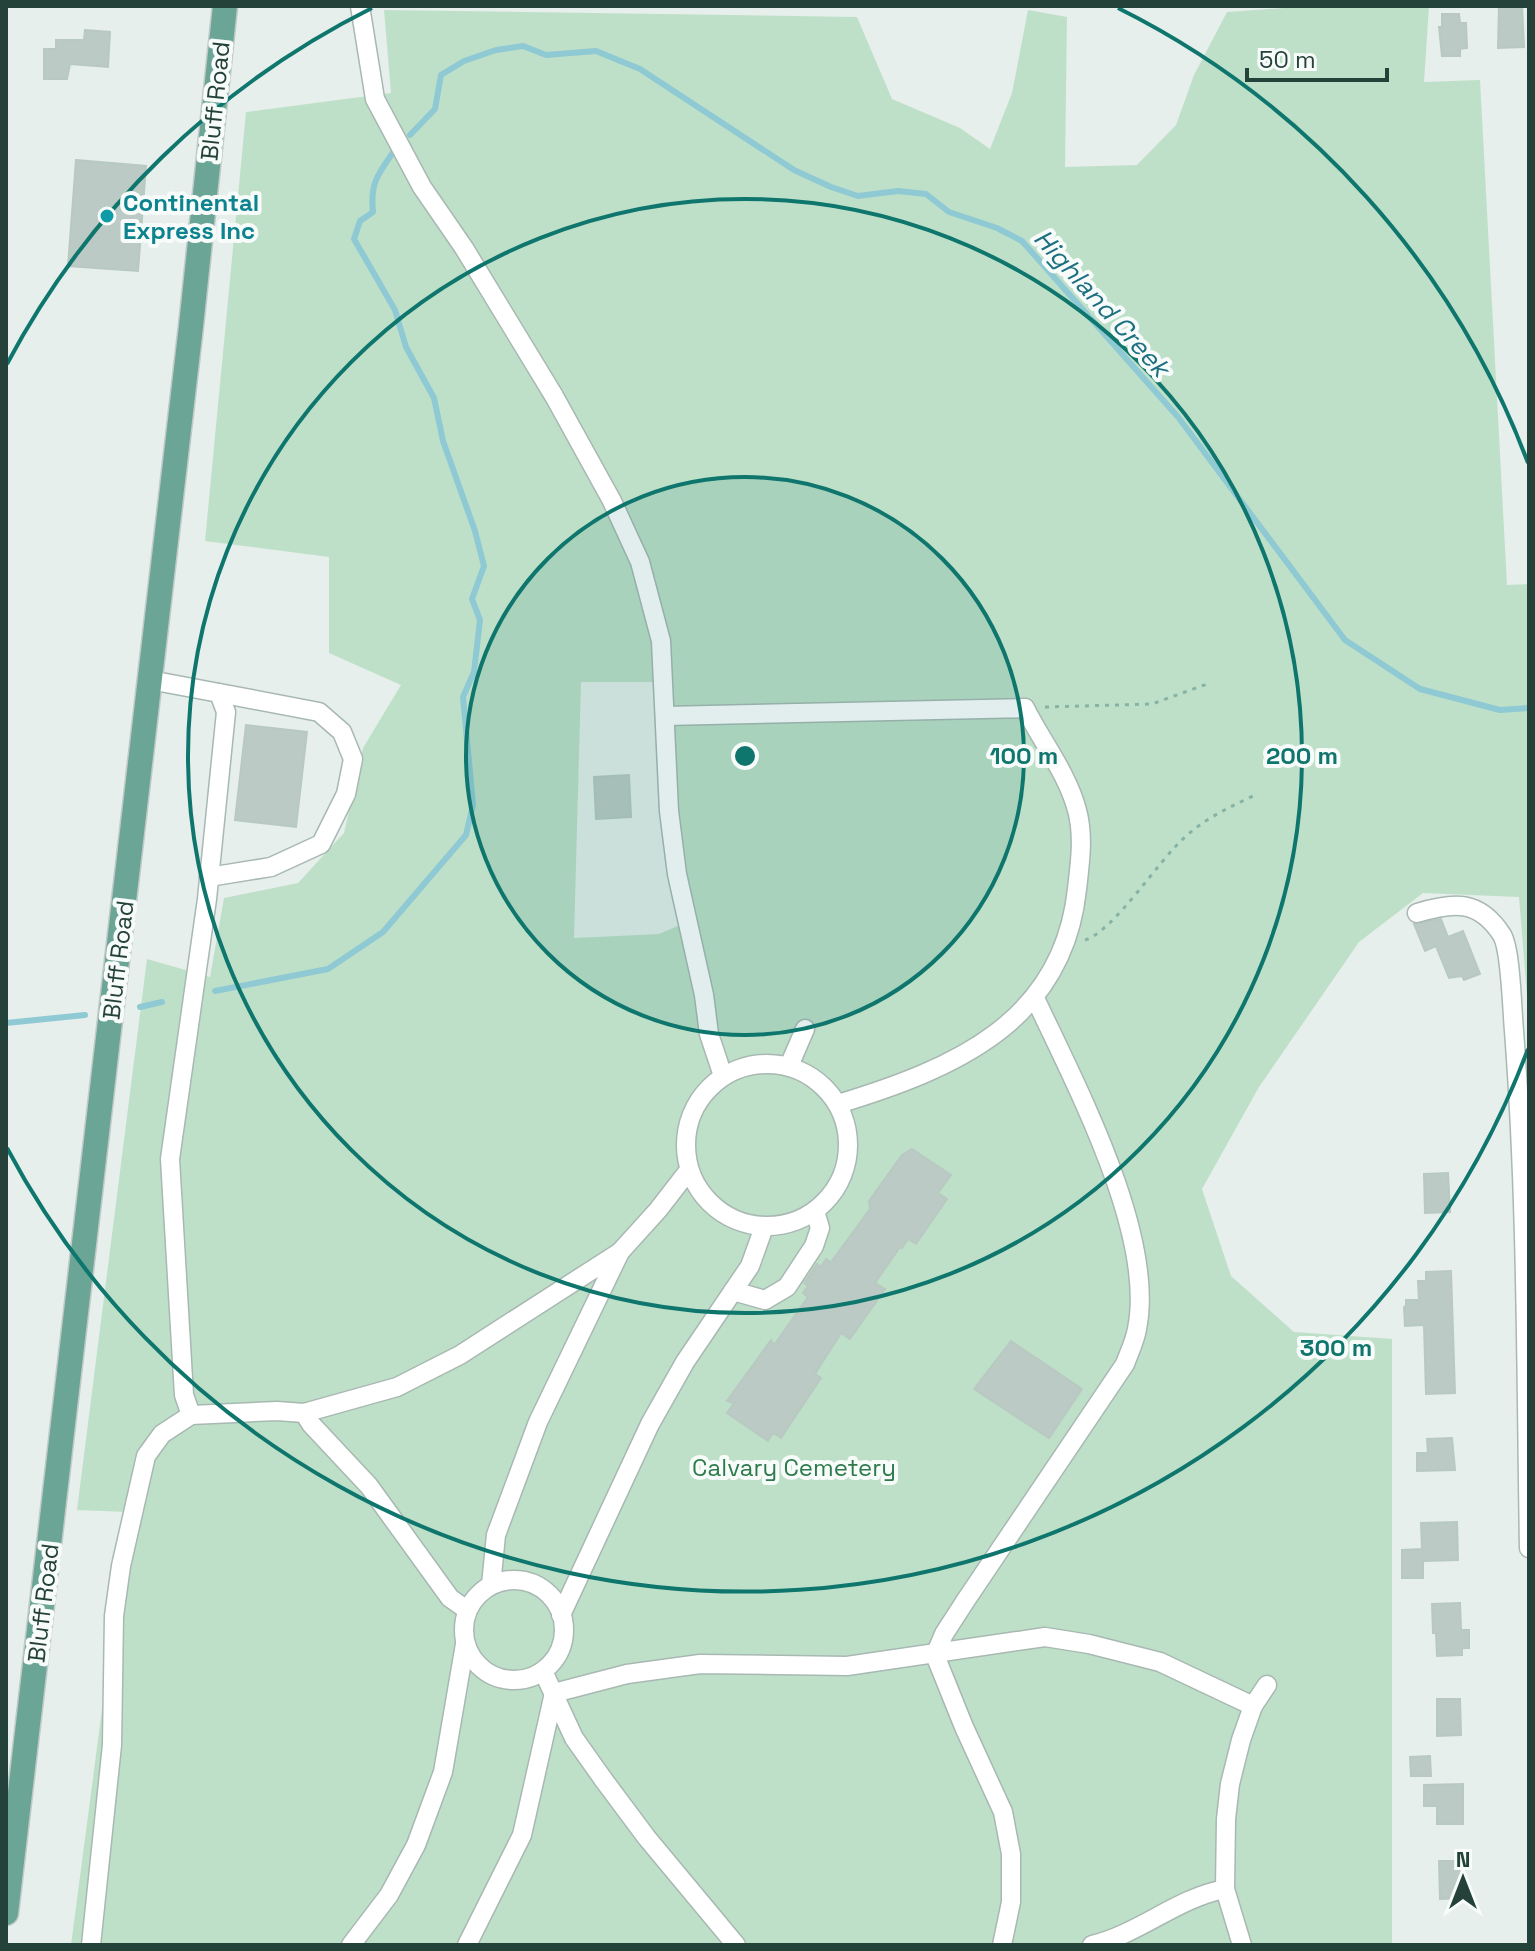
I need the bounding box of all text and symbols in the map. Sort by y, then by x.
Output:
scale bar [1247,32,1387,82]
street label: Bluff Road [193,40,237,162]
text: 50 m [1259,44,1316,75]
place label: Continental Express Inc [123,187,259,246]
marker: Continental Express Inc [98,207,116,225]
water label: Highland Creek [1027,222,1179,386]
text: 100 m [990,740,1058,771]
text: 200 m [1266,740,1338,771]
centre of rings [731,742,759,770]
street label: Bluff Road [95,899,141,1021]
text: 300 m [1300,1332,1372,1363]
park label: Calvary Cemetery [692,1452,896,1483]
street label: Bluff Road [20,1542,66,1664]
north arrow [1423,1839,1503,1919]
text: N [1456,1845,1470,1873]

